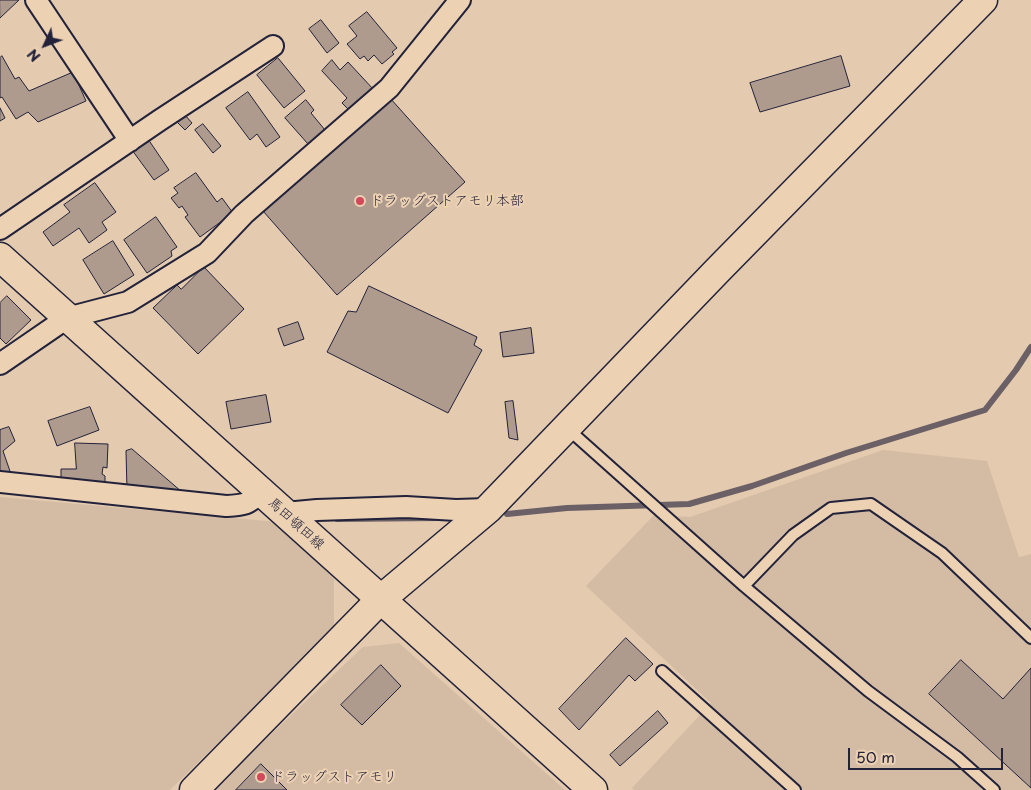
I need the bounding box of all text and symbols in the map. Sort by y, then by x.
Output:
north arrow [20,20,70,70]
text: N [22,44,45,67]
place label: ドラッグストアモリ本部 [370,193,524,209]
marker: ドラッグストアモリ本部 [354,195,366,207]
street label: 馬田頓田線 [264,494,328,554]
scale bar [851,738,1006,770]
text: 50 m [856,745,895,768]
place label: ドラッグストアモリ [271,769,397,785]
marker: ドラッグストアモリ [255,771,267,783]

